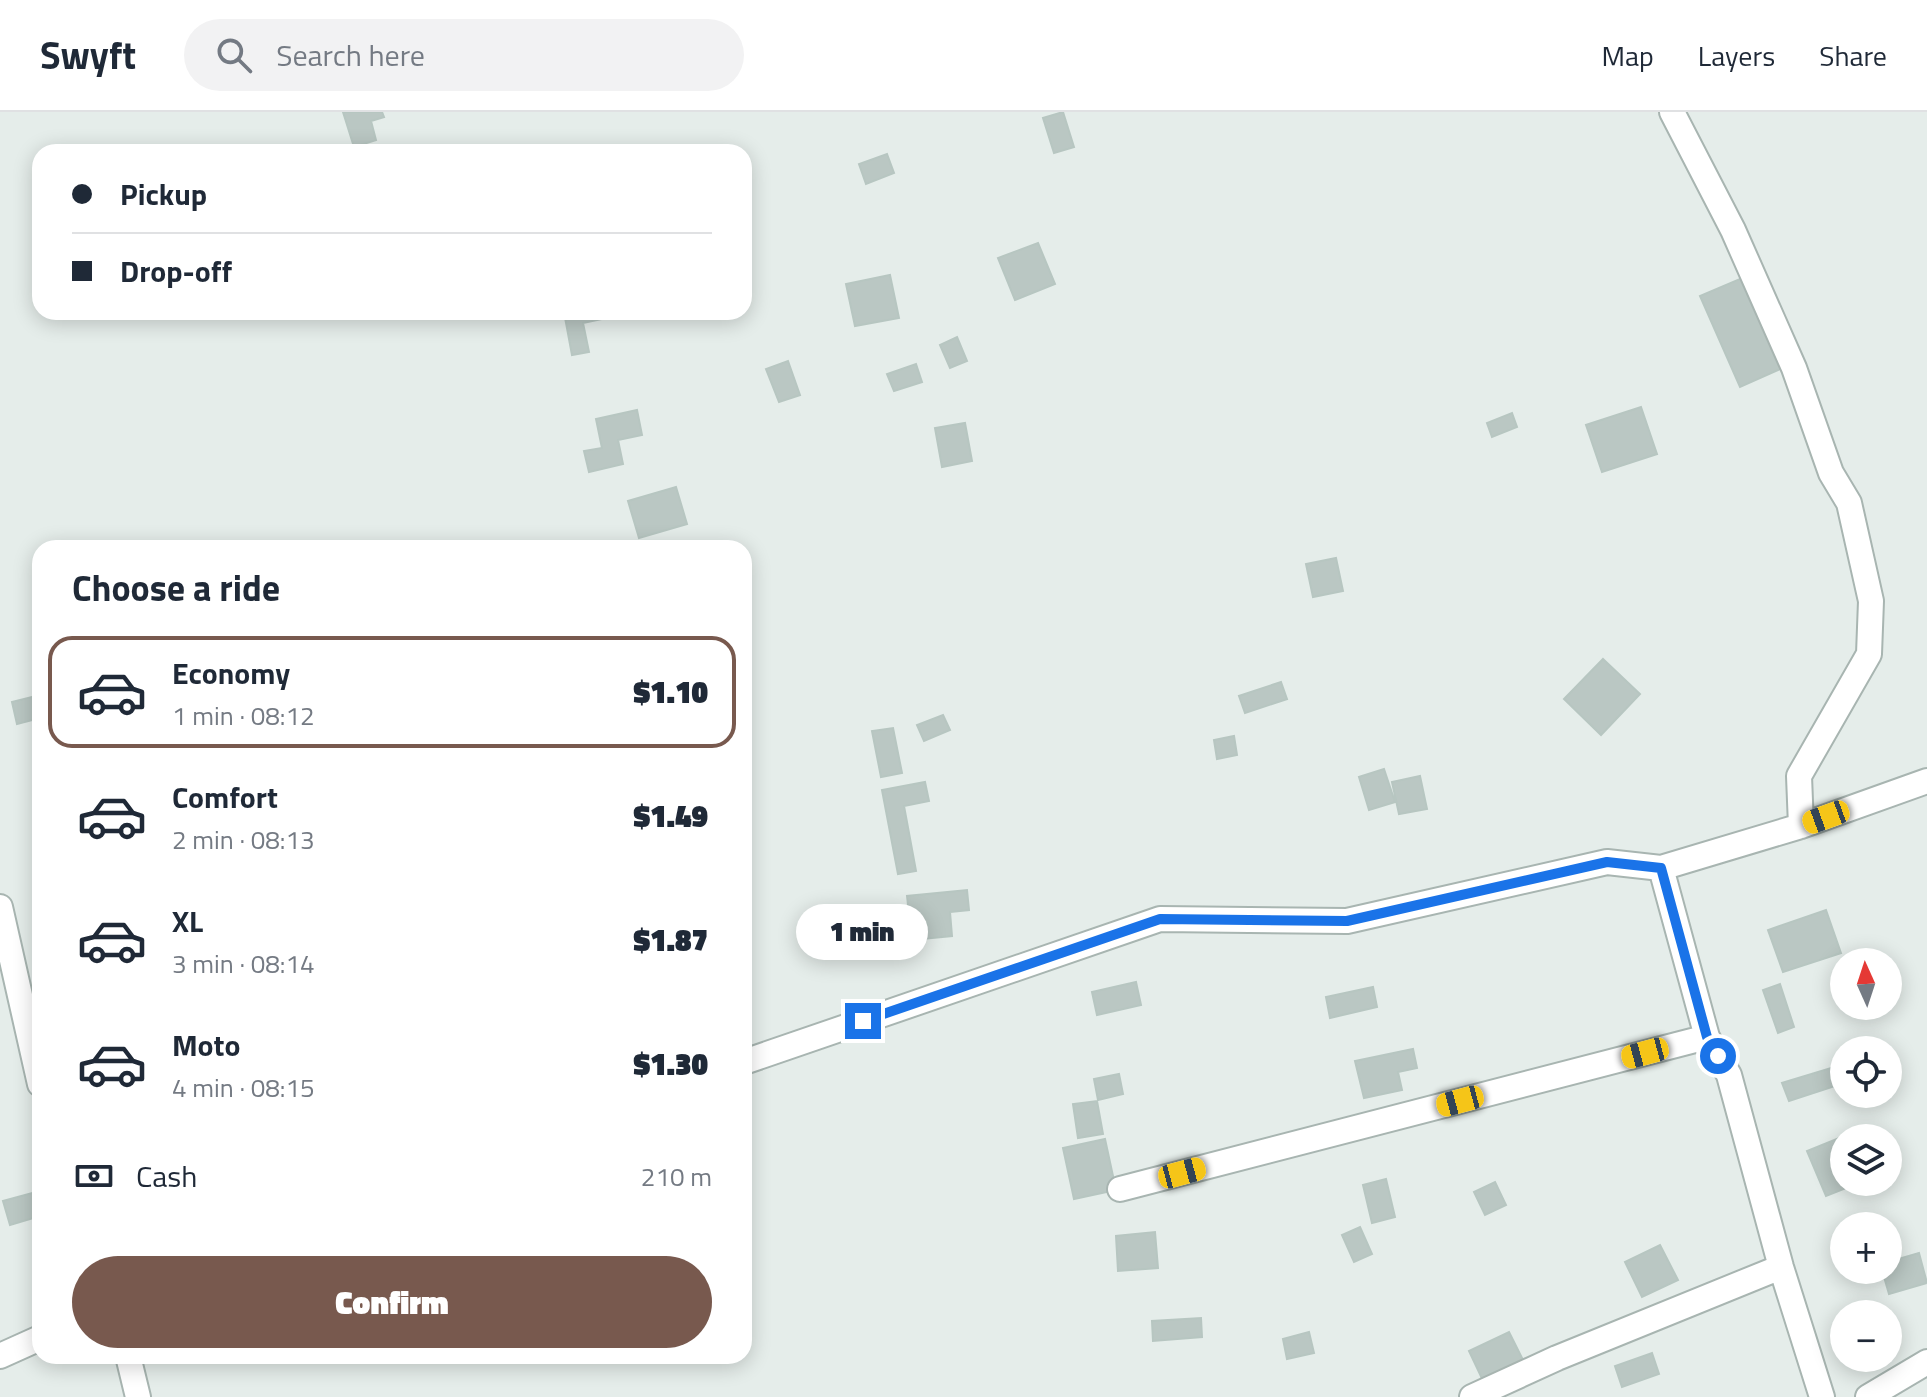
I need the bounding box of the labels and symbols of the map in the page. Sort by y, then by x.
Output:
car [1799,798,1853,836]
callout: 1 min [797,905,929,961]
north arrow [1830,948,1902,1020]
route end [845,1003,881,1039]
car [1619,1035,1671,1071]
route start [1700,1038,1736,1074]
car [1434,1083,1486,1119]
car [1156,1155,1208,1191]

